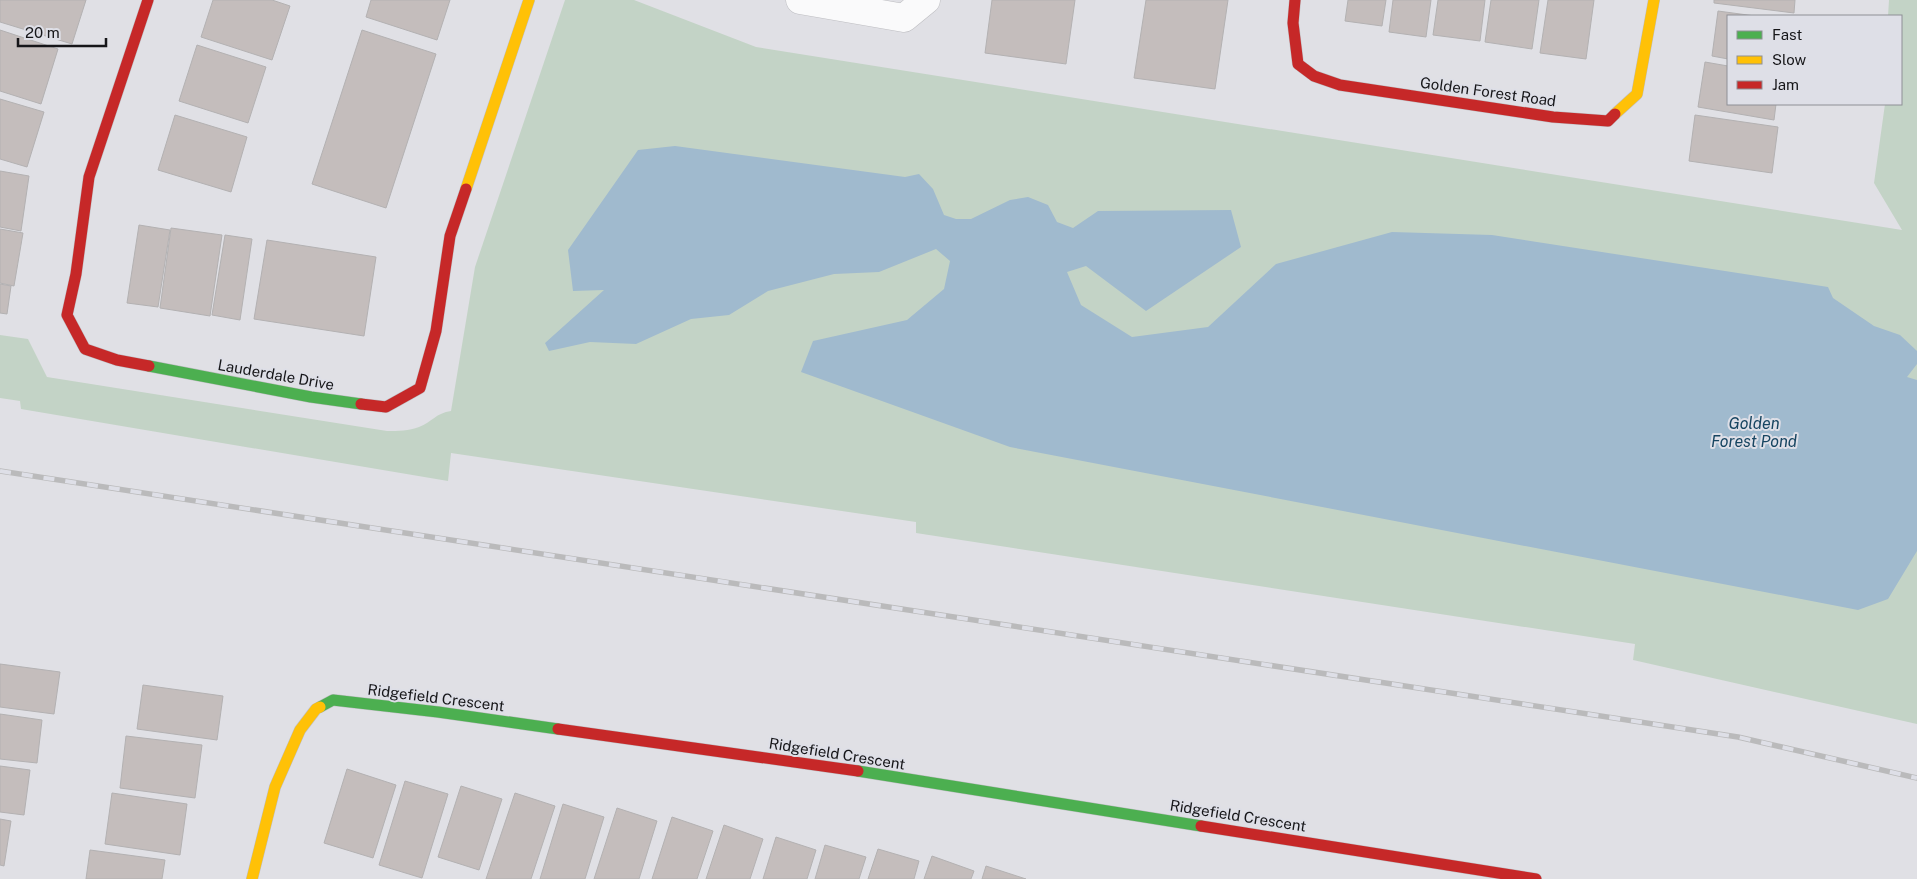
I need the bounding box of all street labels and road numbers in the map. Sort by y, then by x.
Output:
street label: Golden Forest Road [1419,74,1557,109]
street label: Lauderdale Drive [217,356,336,393]
street label: Ridgefield Crescent [367,681,506,714]
street label: Ridgefield Crescent [768,734,907,773]
street label: Ridgefield Crescent [1169,796,1308,835]

